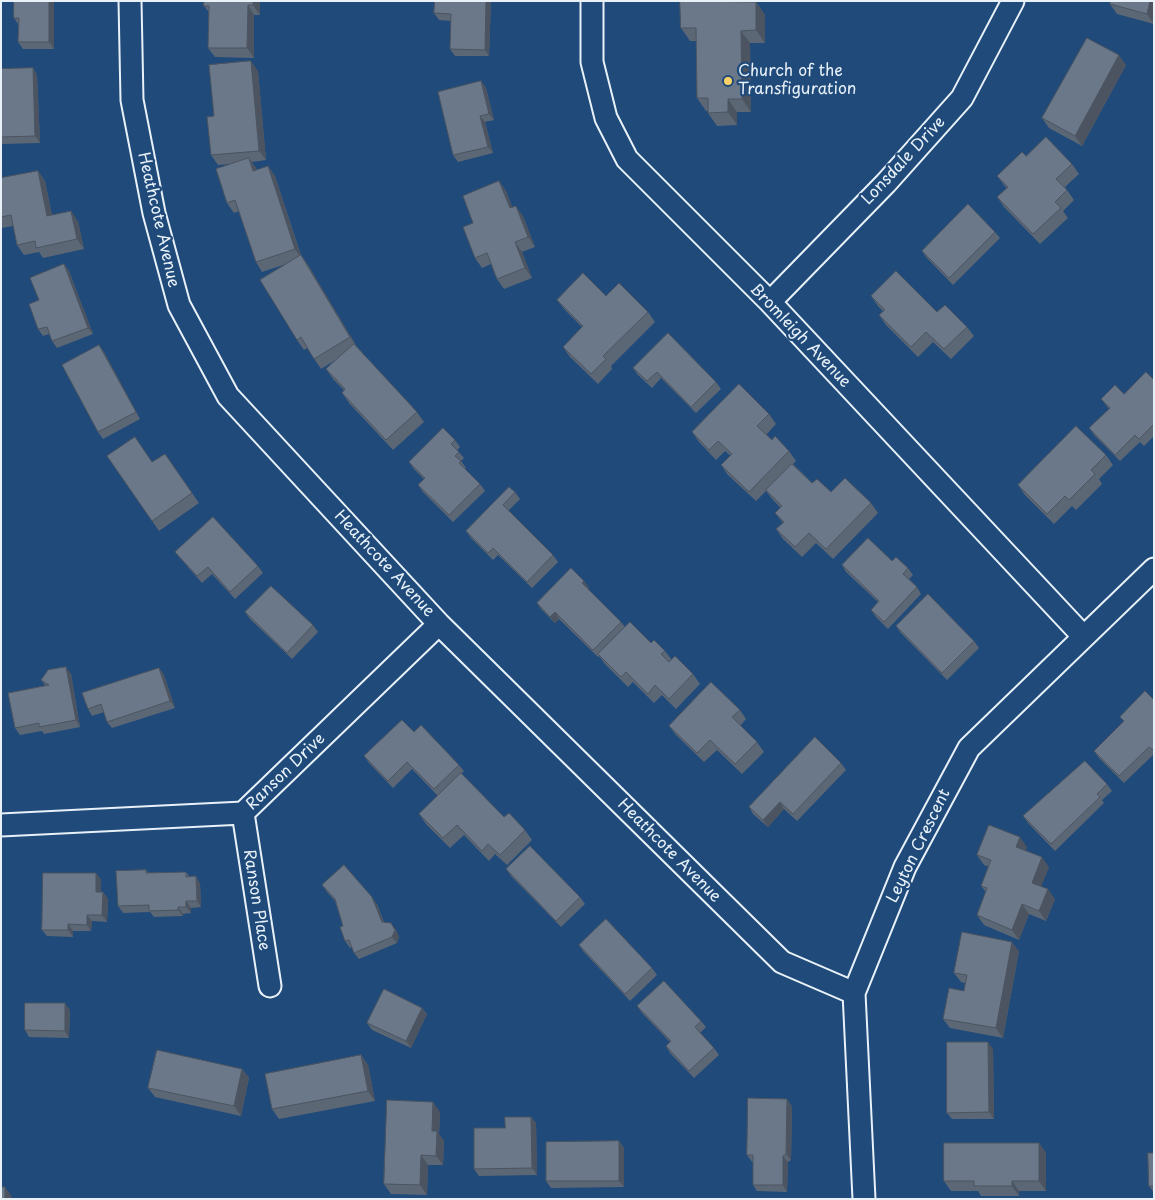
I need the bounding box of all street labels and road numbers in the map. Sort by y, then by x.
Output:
street label: Lonsdale Drive [858,113,950,209]
street label: Heathcote Avenue [133,150,183,290]
street label: Bromleigh Avenue [746,280,854,392]
street label: Heathcote Avenue [330,507,438,621]
street label: Ranson Drive [243,730,329,814]
street label: Leyton Crescent [883,786,955,906]
street label: Heathcote Avenue [613,795,725,907]
street label: Ranson Place [239,848,273,952]

